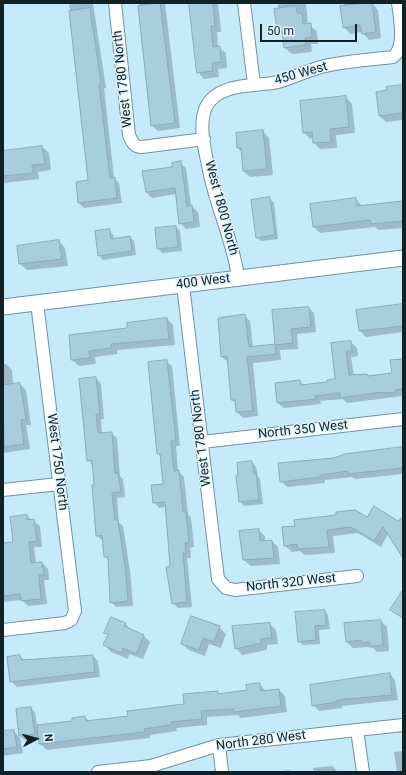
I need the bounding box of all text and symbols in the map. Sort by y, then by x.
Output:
scale bar [262,16,359,42]
text: 50 m [267,24,294,38]
street label: West 1780 North [110,30,136,128]
street label: 450 West [273,59,329,89]
street label: West 1800 North [201,159,241,257]
street label: 400 West [175,271,231,293]
street label: West 1780 North [187,389,215,487]
street label: West 1750 North [43,413,71,511]
street label: North 350 West [257,418,349,442]
street label: North 320 West [245,571,337,595]
north arrow [16,719,56,759]
street label: North 280 West [215,728,307,754]
text: N [42,733,55,742]

